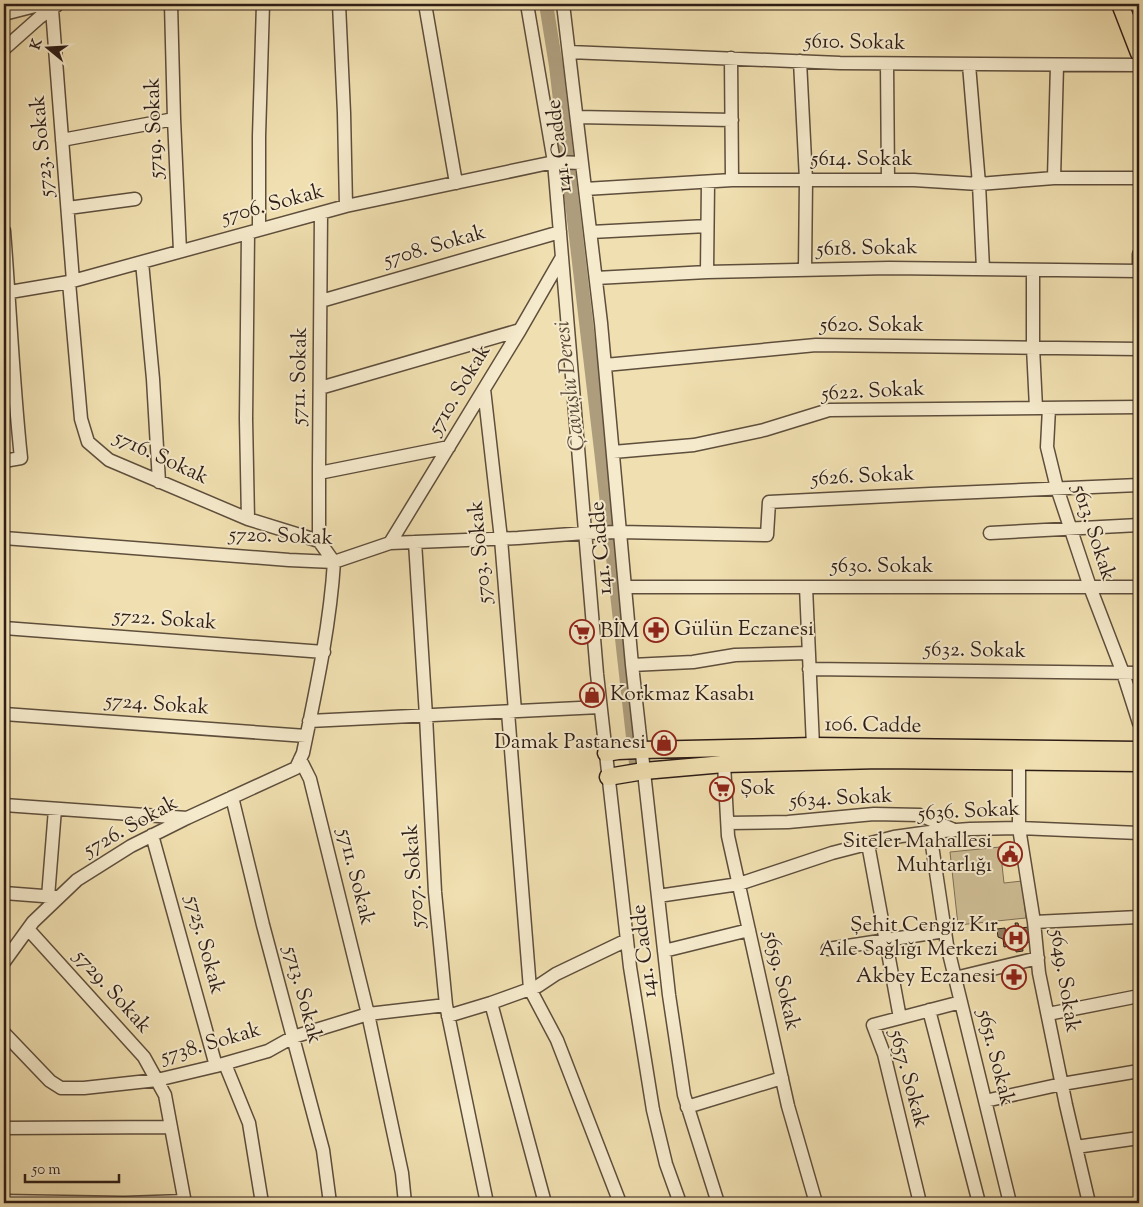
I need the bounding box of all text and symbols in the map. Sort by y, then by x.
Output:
north arrow [22,22,72,72]
street label: 5610. Sokak [803,27,906,59]
text: K [26,36,49,53]
street label: 5719. Sokak [138,76,172,180]
street label: 5723. Sokak [24,93,62,199]
street label: 141. Cadde [539,98,581,194]
street label: 5614. Sokak [810,145,913,175]
street label: 5706. Sokak [218,177,328,233]
street label: 5708. Sokak [379,218,490,276]
street label: 5618. Sokak [815,233,918,265]
street label: 5620. Sokak [819,311,925,341]
water label: Çavuşlu Deresi [547,319,595,453]
street label: 5711. Sokak [284,326,316,426]
street label: 5710. Sokak [421,338,499,442]
street label: 5622. Sokak [820,374,926,410]
street label: 5716. Sokak [108,423,214,493]
street label: 5626. Sokak [810,459,916,495]
street label: 5613. Sokak [1063,480,1123,585]
street label: 5703. Sokak [462,499,501,606]
street label: 141. Cadde [583,500,621,596]
street label: 5720. Sokak [227,520,334,554]
street label: 5630. Sokak [830,552,934,582]
street label: 5722. Sokak [111,601,218,639]
place label: Gülün Eczanesi [674,615,814,645]
place label: BİM [600,617,639,647]
pharmacy icon: Gülün Eczanesi [643,617,669,643]
supermarket icon: BİM [569,619,595,645]
street label: 5632. Sokak [923,635,1027,667]
place label: Korkmaz Kasabı [610,680,755,710]
shop icon: Korkmaz Kasabı [579,682,605,708]
street label: 5724. Sokak [103,686,211,724]
street label: 106. Cadde [824,710,922,742]
place label: Damak Pastanesi [494,728,646,758]
shop icon: Damak Pastanesi [651,730,677,756]
place label: Şok [740,774,776,804]
supermarket icon: Şok [709,776,735,802]
street label: 5634. Sokak [788,781,894,817]
street label: 5726. Sokak [78,789,184,866]
street label: 5636. Sokak [916,794,1021,830]
street label: 5707. Sokak [396,822,434,930]
street label: 5711. Sokak [328,825,382,929]
place label: Siteler Mahallesi Muhtarlığı [842,827,992,881]
public building icon: Siteler Mahallesi Muhtarlığı [997,841,1023,867]
street label: 5725. Sokak [176,891,232,998]
street label: 141. Cadde [624,903,666,999]
place label: Şehit Cengiz Kır Aile Sağlığı Merkezi [819,911,998,965]
hospital icon: Şehit Cengiz Kır Aile Sağlığı Merkezi [1003,925,1029,951]
street label: 5649. Sokak [1041,926,1087,1035]
street label: 5659. Sokak [755,927,807,1034]
street label: 5713. Sokak [274,942,330,1048]
street label: 5729. Sokak [65,943,158,1041]
place label: Akbey Eczanesi [856,962,996,992]
pharmacy icon: Akbey Eczanesi [1001,964,1027,990]
street label: 5651. Sokak [968,1006,1022,1110]
street label: 5738. Sokak [157,1015,265,1073]
street label: 5657. Sokak [880,1026,936,1132]
scale bar [25,1152,119,1184]
text: 50 m [31,1160,61,1181]

